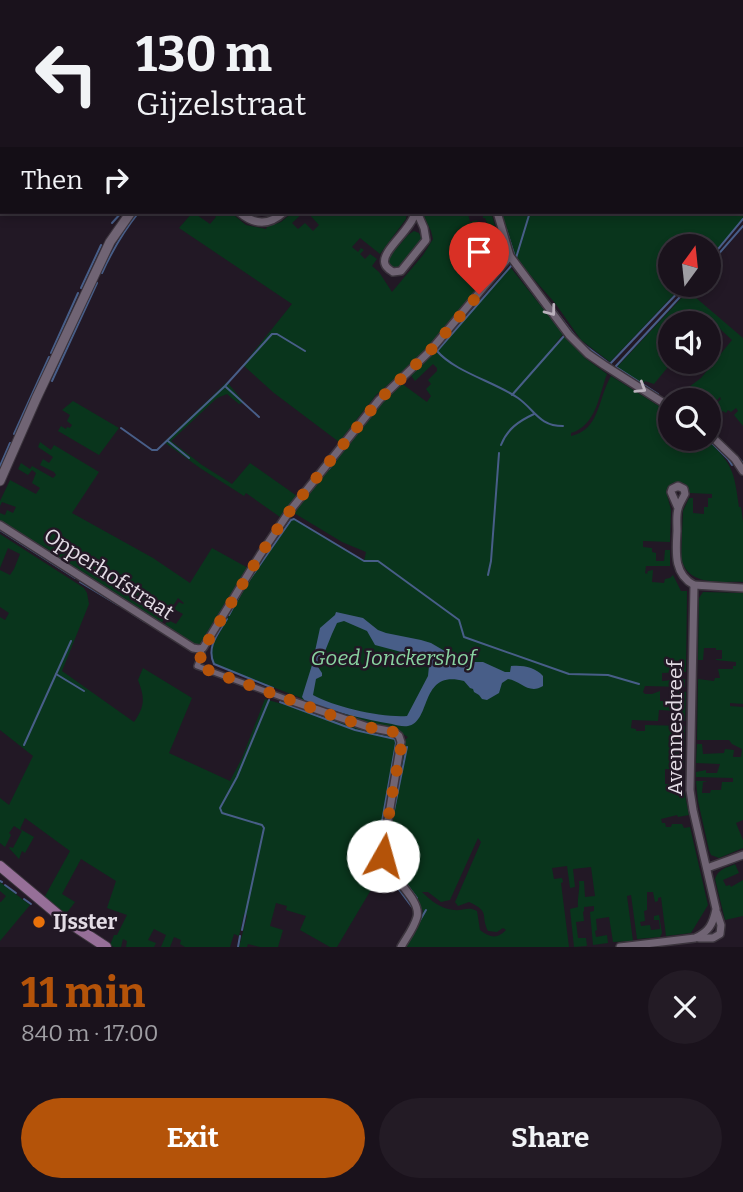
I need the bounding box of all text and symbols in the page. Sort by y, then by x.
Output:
text: 130 m [136,25,272,84]
icon: left [21,28,112,119]
text: Gijzelstraat [136,85,306,123]
icon: right [97,161,135,199]
text: Then [21,165,83,196]
pin [449,222,509,294]
icon: arrive [460,233,498,271]
north arrow [658,234,721,298]
map controls [658,234,721,451]
one-way arrow [543,303,555,316]
button: sound [658,311,721,374]
one-way arrow [633,380,646,393]
button: search [658,388,721,451]
street label: Opperhofstraat [39,522,179,626]
park label: Goed Jonckershof [311,645,479,671]
street label: Avennesdreef [662,658,688,796]
position arrow [346,819,420,893]
place label: IJsster [53,909,118,935]
marker: IJsster [31,914,47,930]
text: 11 min [21,968,145,1018]
button: close [648,970,722,1044]
text: 840 m · 17:00 [21,1019,159,1047]
button: Exit [21,1098,365,1178]
button: Share [379,1098,722,1178]

